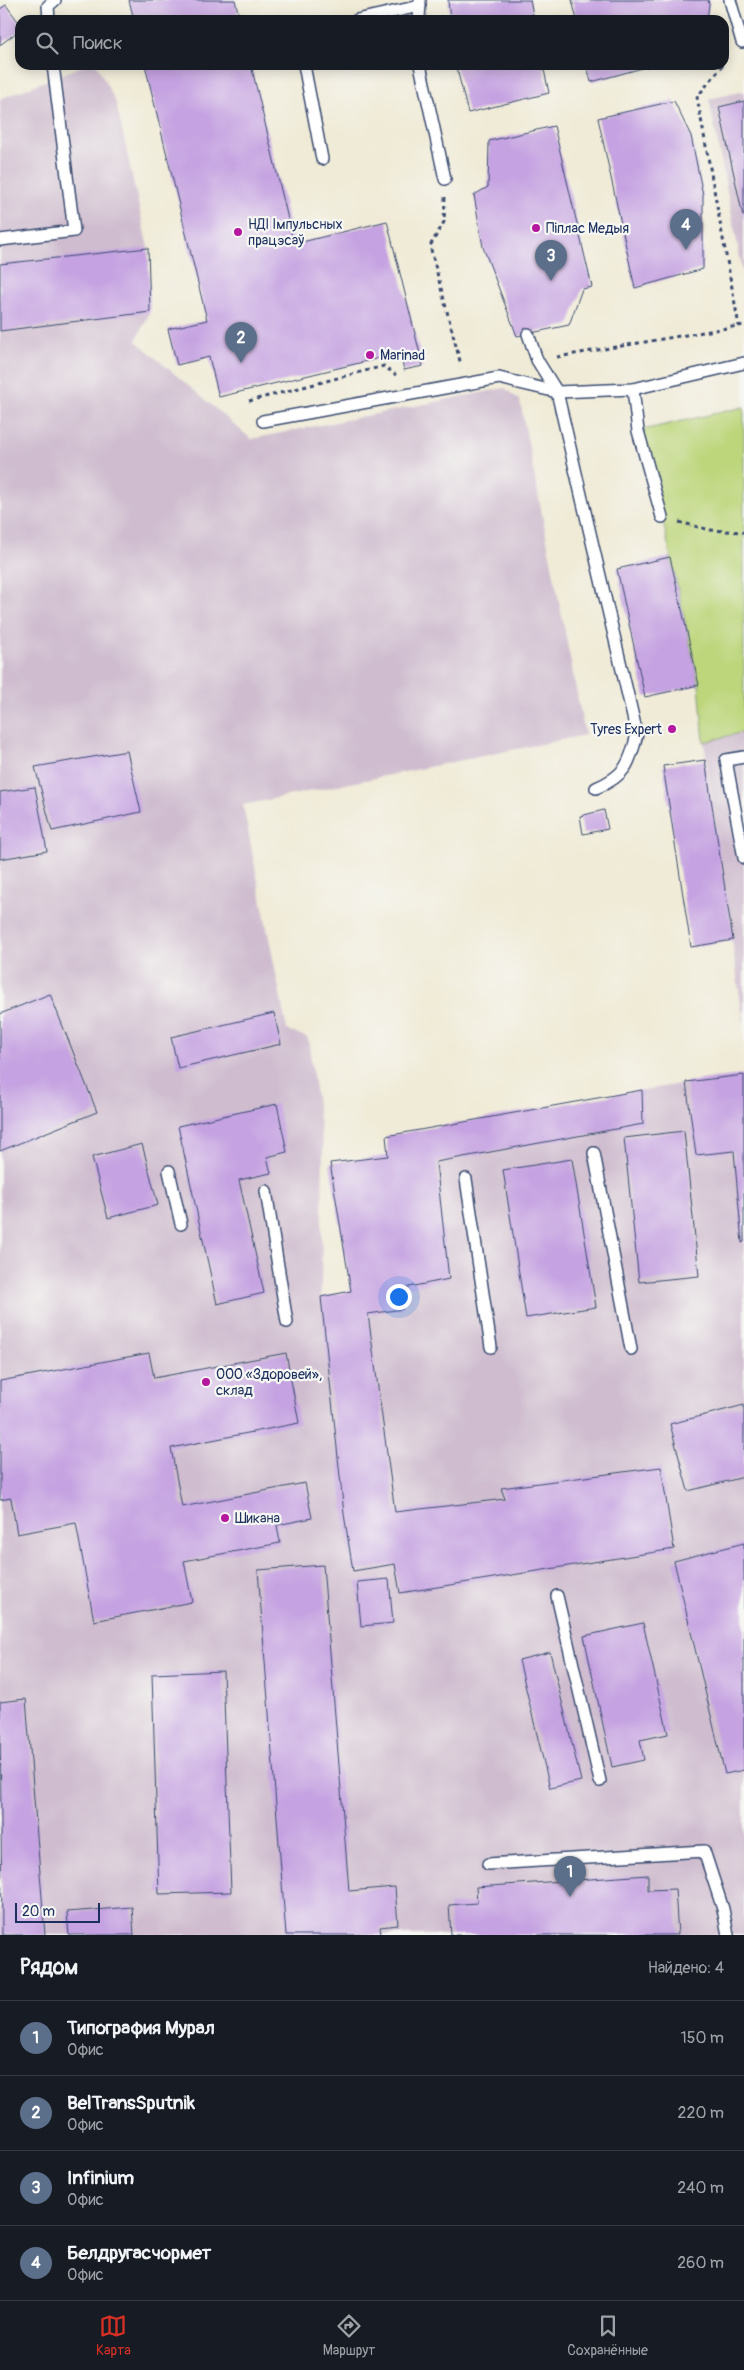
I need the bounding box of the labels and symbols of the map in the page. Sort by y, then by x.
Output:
pin: 4 [670,209,702,250]
place label: НДІ Імпульсных працэсаў [248,216,342,249]
place label: Піплас Медыя [546,220,629,237]
marker: Піплас Медыя [530,222,542,234]
marker: НДІ Імпульсных працэсаў [232,226,244,238]
pin: 3 [535,240,567,281]
pin: 2 [225,322,257,363]
place label: Marinad [380,347,425,364]
marker: Marinad [364,349,376,361]
place label: Tyres Expert [590,721,662,738]
marker: Tyres Expert [666,723,678,735]
your location [386,1284,412,1310]
place label: ООО «Здоровей», склад [216,1366,322,1399]
marker: ООО «Здоровей», склад [200,1376,212,1388]
place label: Шикана [235,1510,280,1527]
marker: Шикана [219,1512,231,1524]
pin: 1 [554,1856,586,1897]
scale bar [15,1900,100,1923]

